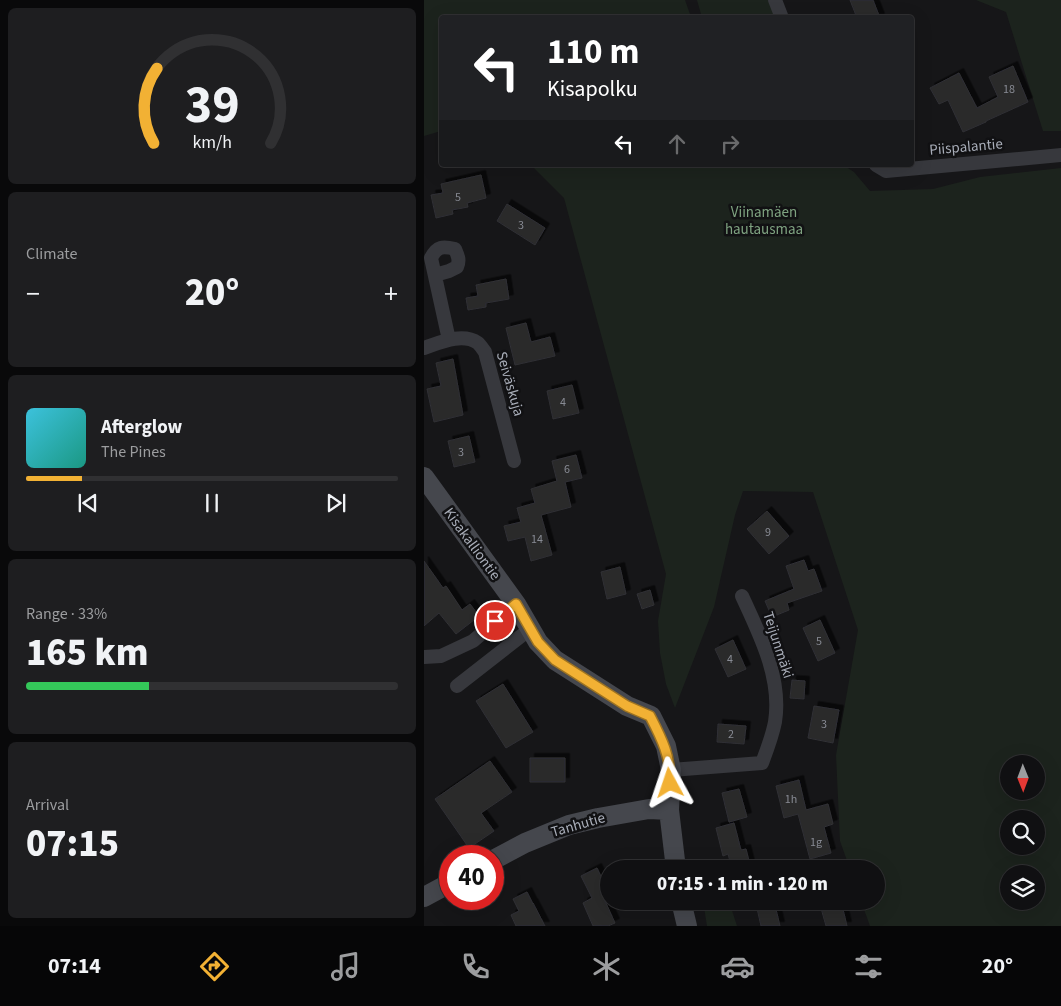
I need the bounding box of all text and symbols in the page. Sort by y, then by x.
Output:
text: 110 m [547,27,639,77]
icon: left [464,35,529,100]
text: 39 [185,69,239,143]
text: Kisapolku [547,73,638,105]
house number: 18 [1003,81,1015,98]
text: km/h [192,130,232,155]
icon: left [610,130,638,158]
icon: ahead [663,130,691,158]
icon: right [716,130,744,158]
street label: Piispalantie [928,133,1004,161]
house number: 5 [455,189,461,206]
park label: Viinamäen hautausmaa [725,202,803,240]
house number: 3 [518,217,524,234]
text: Climate [26,243,77,265]
text: 20° [185,266,239,320]
text: − [26,274,40,314]
text: + [384,274,398,314]
street label: Seiväskuja [491,349,529,419]
house number: 4 [560,394,566,411]
text: Afterglow [101,414,182,441]
text: The Pines [101,441,166,463]
house number: 3 [458,444,464,461]
house number: 6 [564,461,570,478]
icon: previous [74,489,102,517]
icon: pause [198,489,226,517]
icon: next [322,489,350,517]
street label: Kisakalliontie [439,503,505,585]
house number: 9 [765,524,771,541]
house number: 14 [531,531,543,548]
pin [474,600,516,642]
text: Range · 33% [26,603,107,625]
icon: arrive [481,607,509,635]
street label: Teijunmäki [757,609,799,681]
text: 165 km [26,626,148,680]
house number: 5 [816,633,822,650]
house number: 4 [727,651,733,668]
house number: 3 [821,716,827,733]
house number: 2 [728,726,734,743]
north arrow [1000,755,1045,800]
map controls [1000,755,1045,910]
position arrow [643,756,695,808]
house number: 1h [785,791,797,808]
text: Arrival [26,794,69,816]
street label: Tanhutie [549,807,607,843]
button: search [1000,810,1045,855]
text: 07:15 [26,817,119,871]
house number: 1g [810,834,822,851]
speed limit sign: 40 [439,845,504,910]
button: layers [1000,865,1045,910]
text: 07:15 · 1 min · 120 m [657,871,828,898]
icon: directions [197,949,232,984]
icon: music [328,949,363,984]
icon: phone [458,949,493,984]
icon: climate [589,949,624,984]
icon: car [720,949,755,984]
icon: filters [851,949,886,984]
text: 07:14 [48,950,101,982]
text: 20° [982,950,1013,982]

